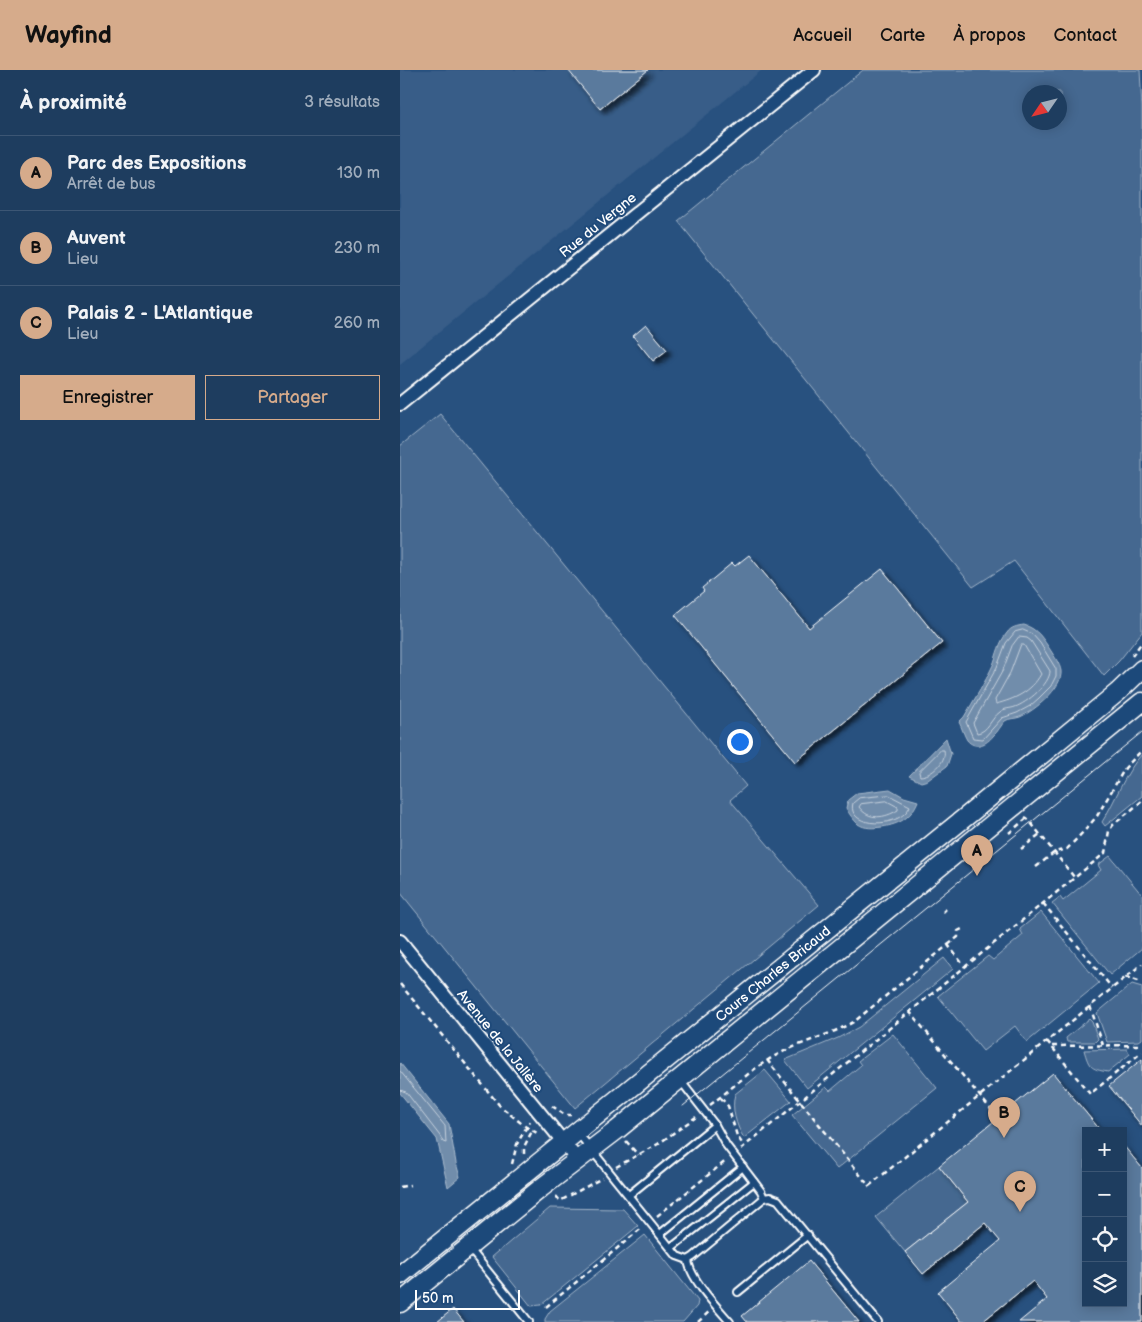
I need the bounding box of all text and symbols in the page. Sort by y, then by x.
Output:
text: Wayfind [25,21,112,50]
text: Accueil [793,25,852,46]
text: Carte [880,25,925,46]
text: À propos [953,25,1026,46]
text: Contact [1054,25,1117,46]
north arrow [1022,85,1067,130]
text: À proximité [20,90,127,115]
text: 3 résultats [304,93,380,112]
text: Parc des Expositions [67,152,246,175]
text: A [31,164,41,183]
text: 130 m [337,164,380,183]
text: Arrêt de bus [67,175,156,194]
street label: Rue du Vergne [556,189,640,261]
text: Auvent [67,227,126,250]
text: B [30,239,42,258]
text: 230 m [334,239,380,258]
text: Lieu [67,250,98,269]
text: Palais 2 - L'Atlantique [67,302,253,325]
text: C [30,314,42,333]
text: 260 m [334,314,380,333]
text: Lieu [67,325,98,344]
button: Enregistrer [20,375,195,420]
button: Partager [205,375,380,420]
your location [727,729,753,755]
pin: A [961,835,993,876]
street label: Cours Charles Bricaud [712,922,834,1026]
street label: Avenue de la Jallère [453,986,547,1096]
pin: B [988,1097,1020,1138]
map controls [1082,1127,1127,1307]
button: + [1082,1127,1127,1172]
pin: C [1004,1171,1036,1212]
button: − [1082,1172,1127,1217]
button: locate [1082,1217,1127,1262]
button: layers [1082,1262,1127,1307]
scale bar [415,1287,520,1310]
text: 50 m [422,1290,454,1307]

